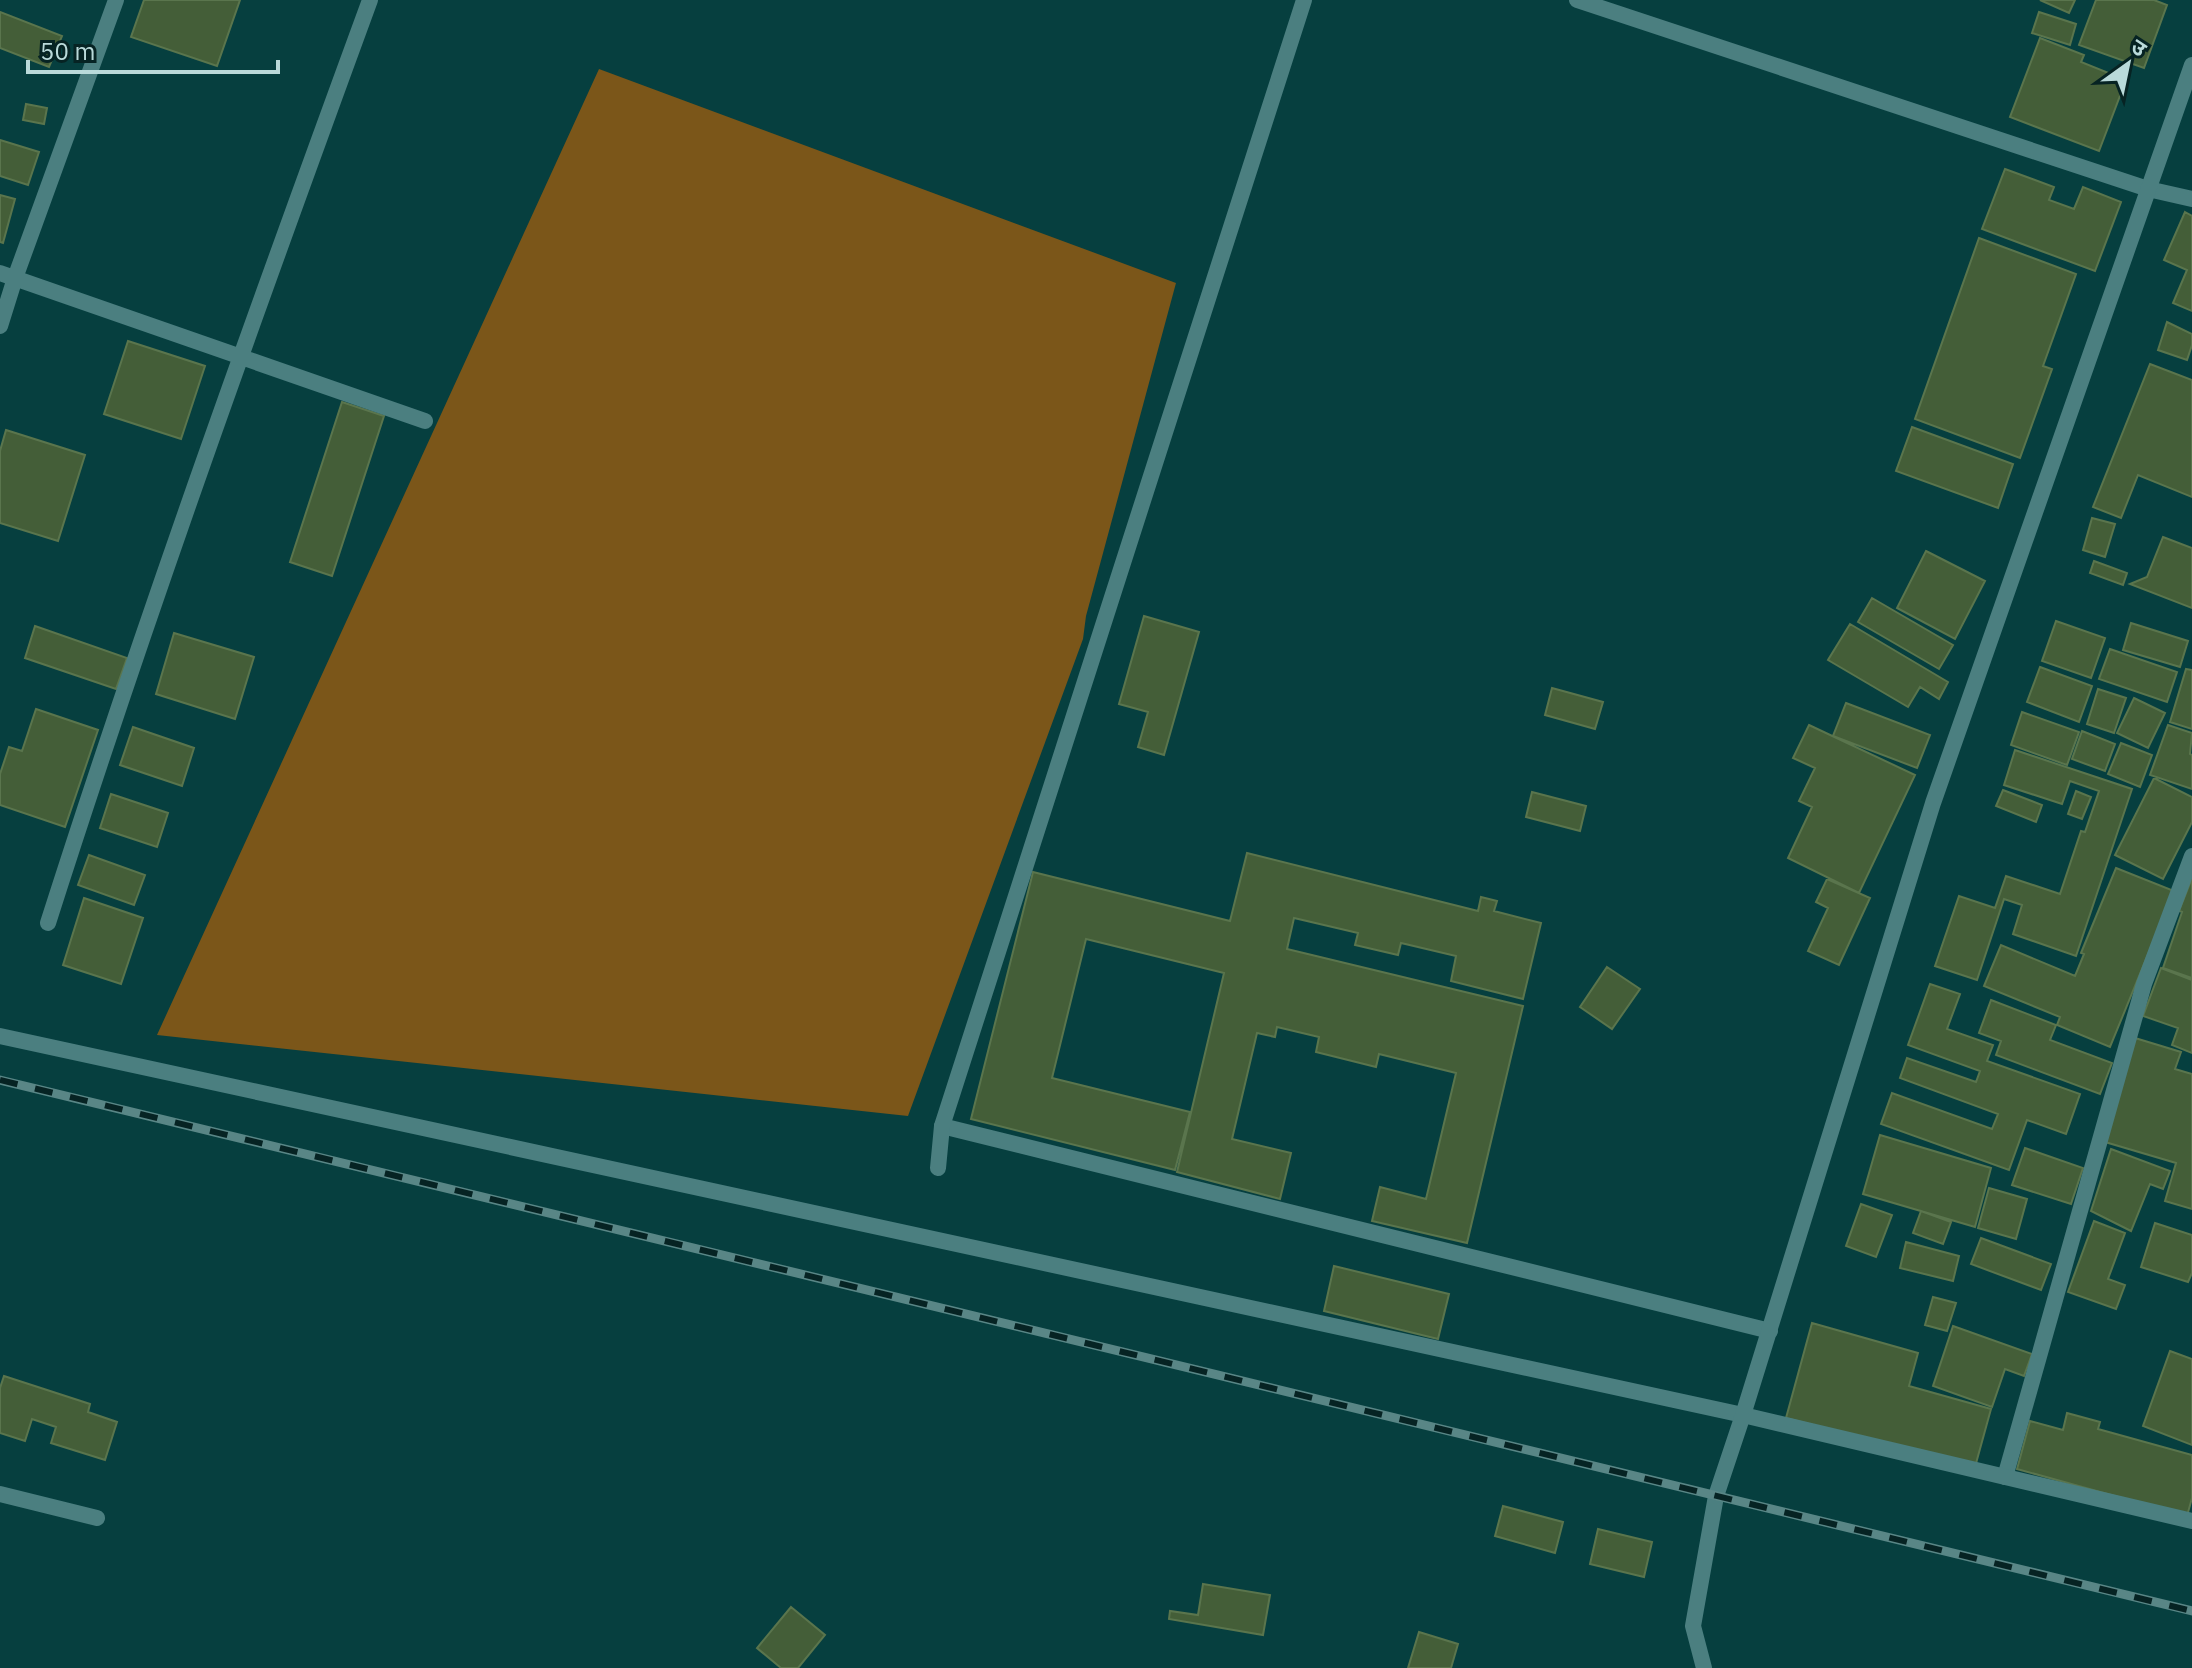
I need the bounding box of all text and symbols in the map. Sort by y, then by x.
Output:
scale bar [28,24,278,74]
north arrow [2088,24,2168,104]
text: उ [2126,31,2153,63]
text: 50 m [40,35,95,67]

